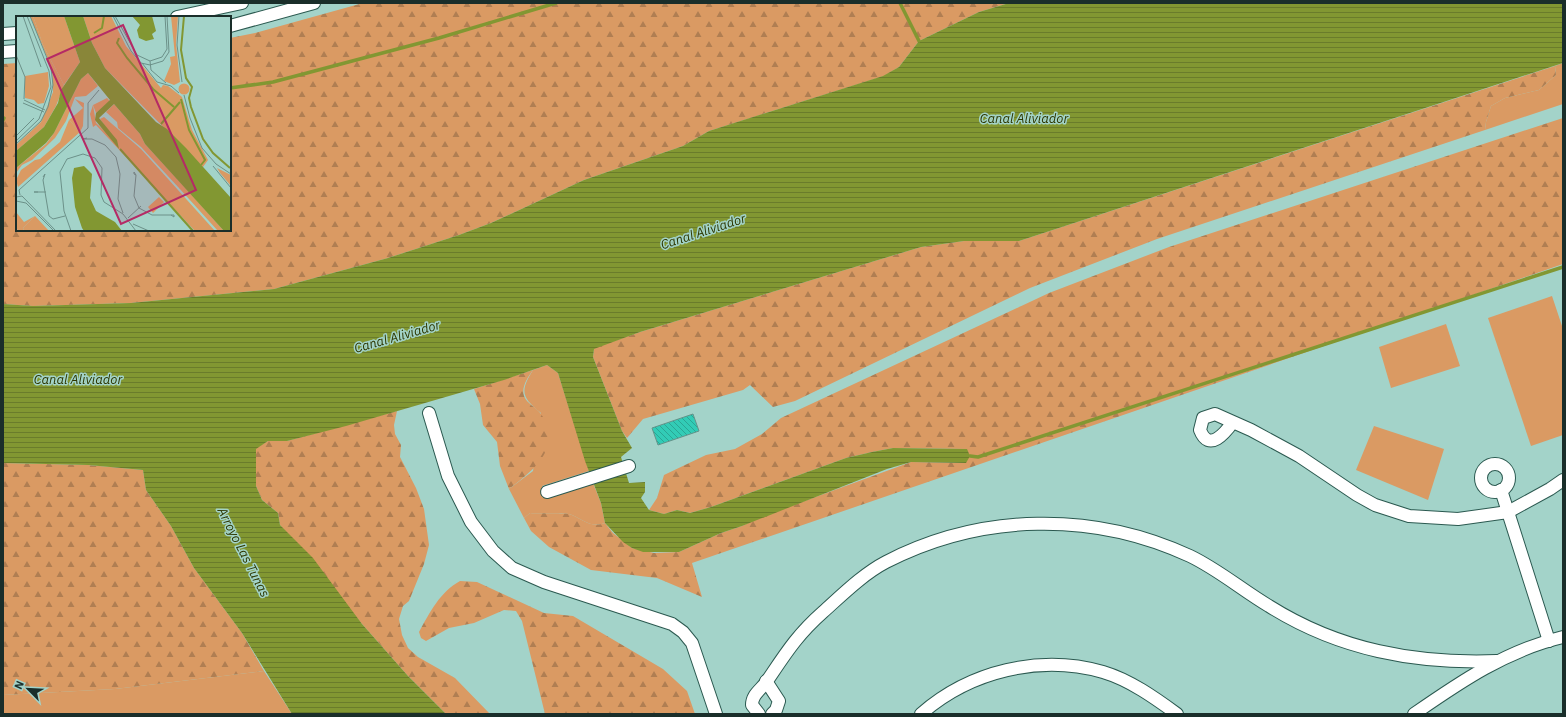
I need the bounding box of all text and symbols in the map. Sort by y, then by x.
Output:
inset map [16,16,231,231]
water label: Canal Aliviador [980,110,1069,127]
water label: Canal Aliviador [658,209,749,253]
water label: Canal Aliviador [352,316,443,357]
water label: Canal Aliviador [34,371,123,388]
water label: Arroyo Las Tunas [213,504,274,600]
north arrow [8,669,48,709]
text: N [11,678,27,691]

